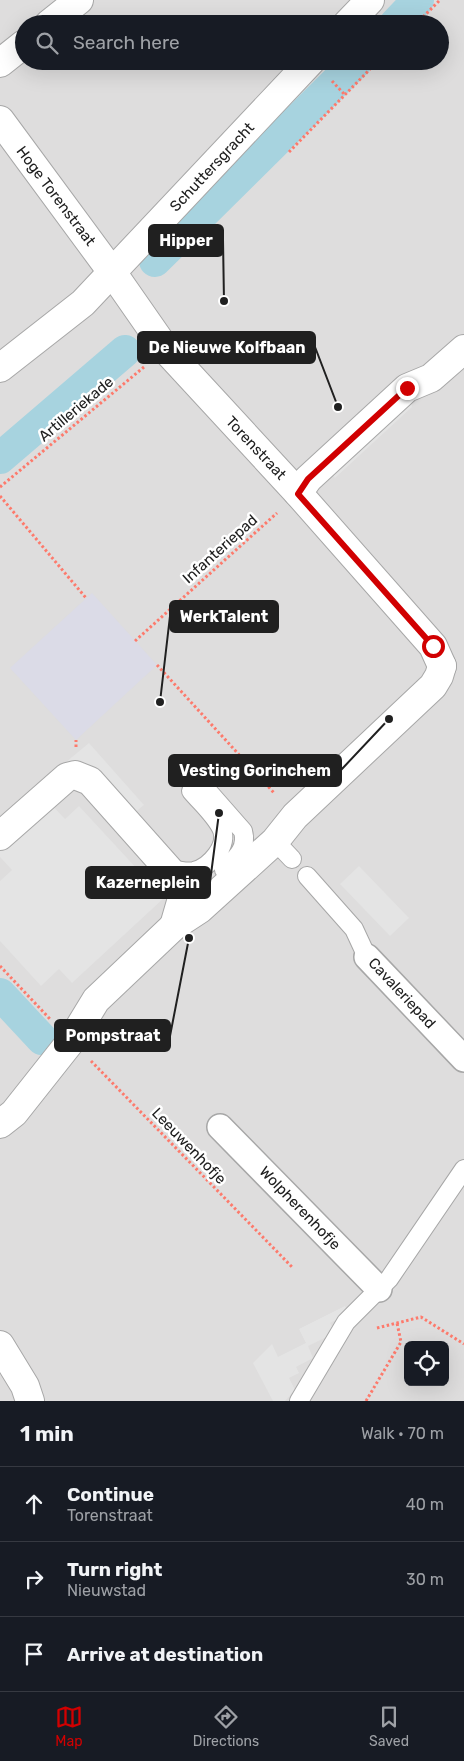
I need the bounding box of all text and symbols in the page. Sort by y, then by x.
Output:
search box [15,15,449,70]
icon: search [33,29,61,57]
text: Search here [73,31,180,54]
street label: Schuttersgracht [166,119,258,215]
street label: Hoge Torenstraat [13,143,99,250]
callout: Hipper [149,225,223,256]
text: Hipper [159,231,213,250]
callout: De Nieuwe Kolfbaan [138,332,315,363]
text: De Nieuwe Kolfbaan [148,338,306,357]
street label: Artilleriekade [35,373,117,445]
route end [396,377,419,400]
street label: Torenstraat [222,412,290,484]
street label: Infanteriepad [179,511,261,587]
callout: WerkTalent [170,601,278,632]
text: WerkTalent [180,607,269,626]
route start [422,635,445,658]
callout: Vesting Gorinchem [169,755,341,786]
text: Vesting Gorinchem [179,761,331,780]
callout: Kazerneplein [86,867,210,898]
text: Kazerneplein [96,873,200,892]
street label: Cavaleriepad [365,954,439,1032]
callout: Pompstraat [55,1020,170,1051]
text: Pompstraat [66,1026,161,1045]
street label: Leeuwenhofje [148,1104,230,1188]
street label: Wolpherenhofje [256,1162,344,1254]
map controls [404,1341,449,1386]
button: locate [404,1341,449,1386]
text: 1 min [20,1421,74,1446]
text: Walk · 70 m [361,1424,444,1443]
text: Continue [67,1483,154,1506]
icon: ahead [20,1490,48,1518]
text: 40 m [406,1495,444,1514]
text: Torenstraat [67,1506,153,1525]
text: Turn right [67,1558,162,1581]
icon: right [20,1565,48,1593]
text: 30 m [406,1570,444,1589]
text: Nieuwstad [67,1581,146,1600]
icon: arrive [20,1640,48,1668]
text: Arrive at destination [67,1643,263,1666]
tab: Map [55,1703,83,1750]
tab: Directions [193,1703,259,1750]
tab: Saved [369,1703,409,1750]

